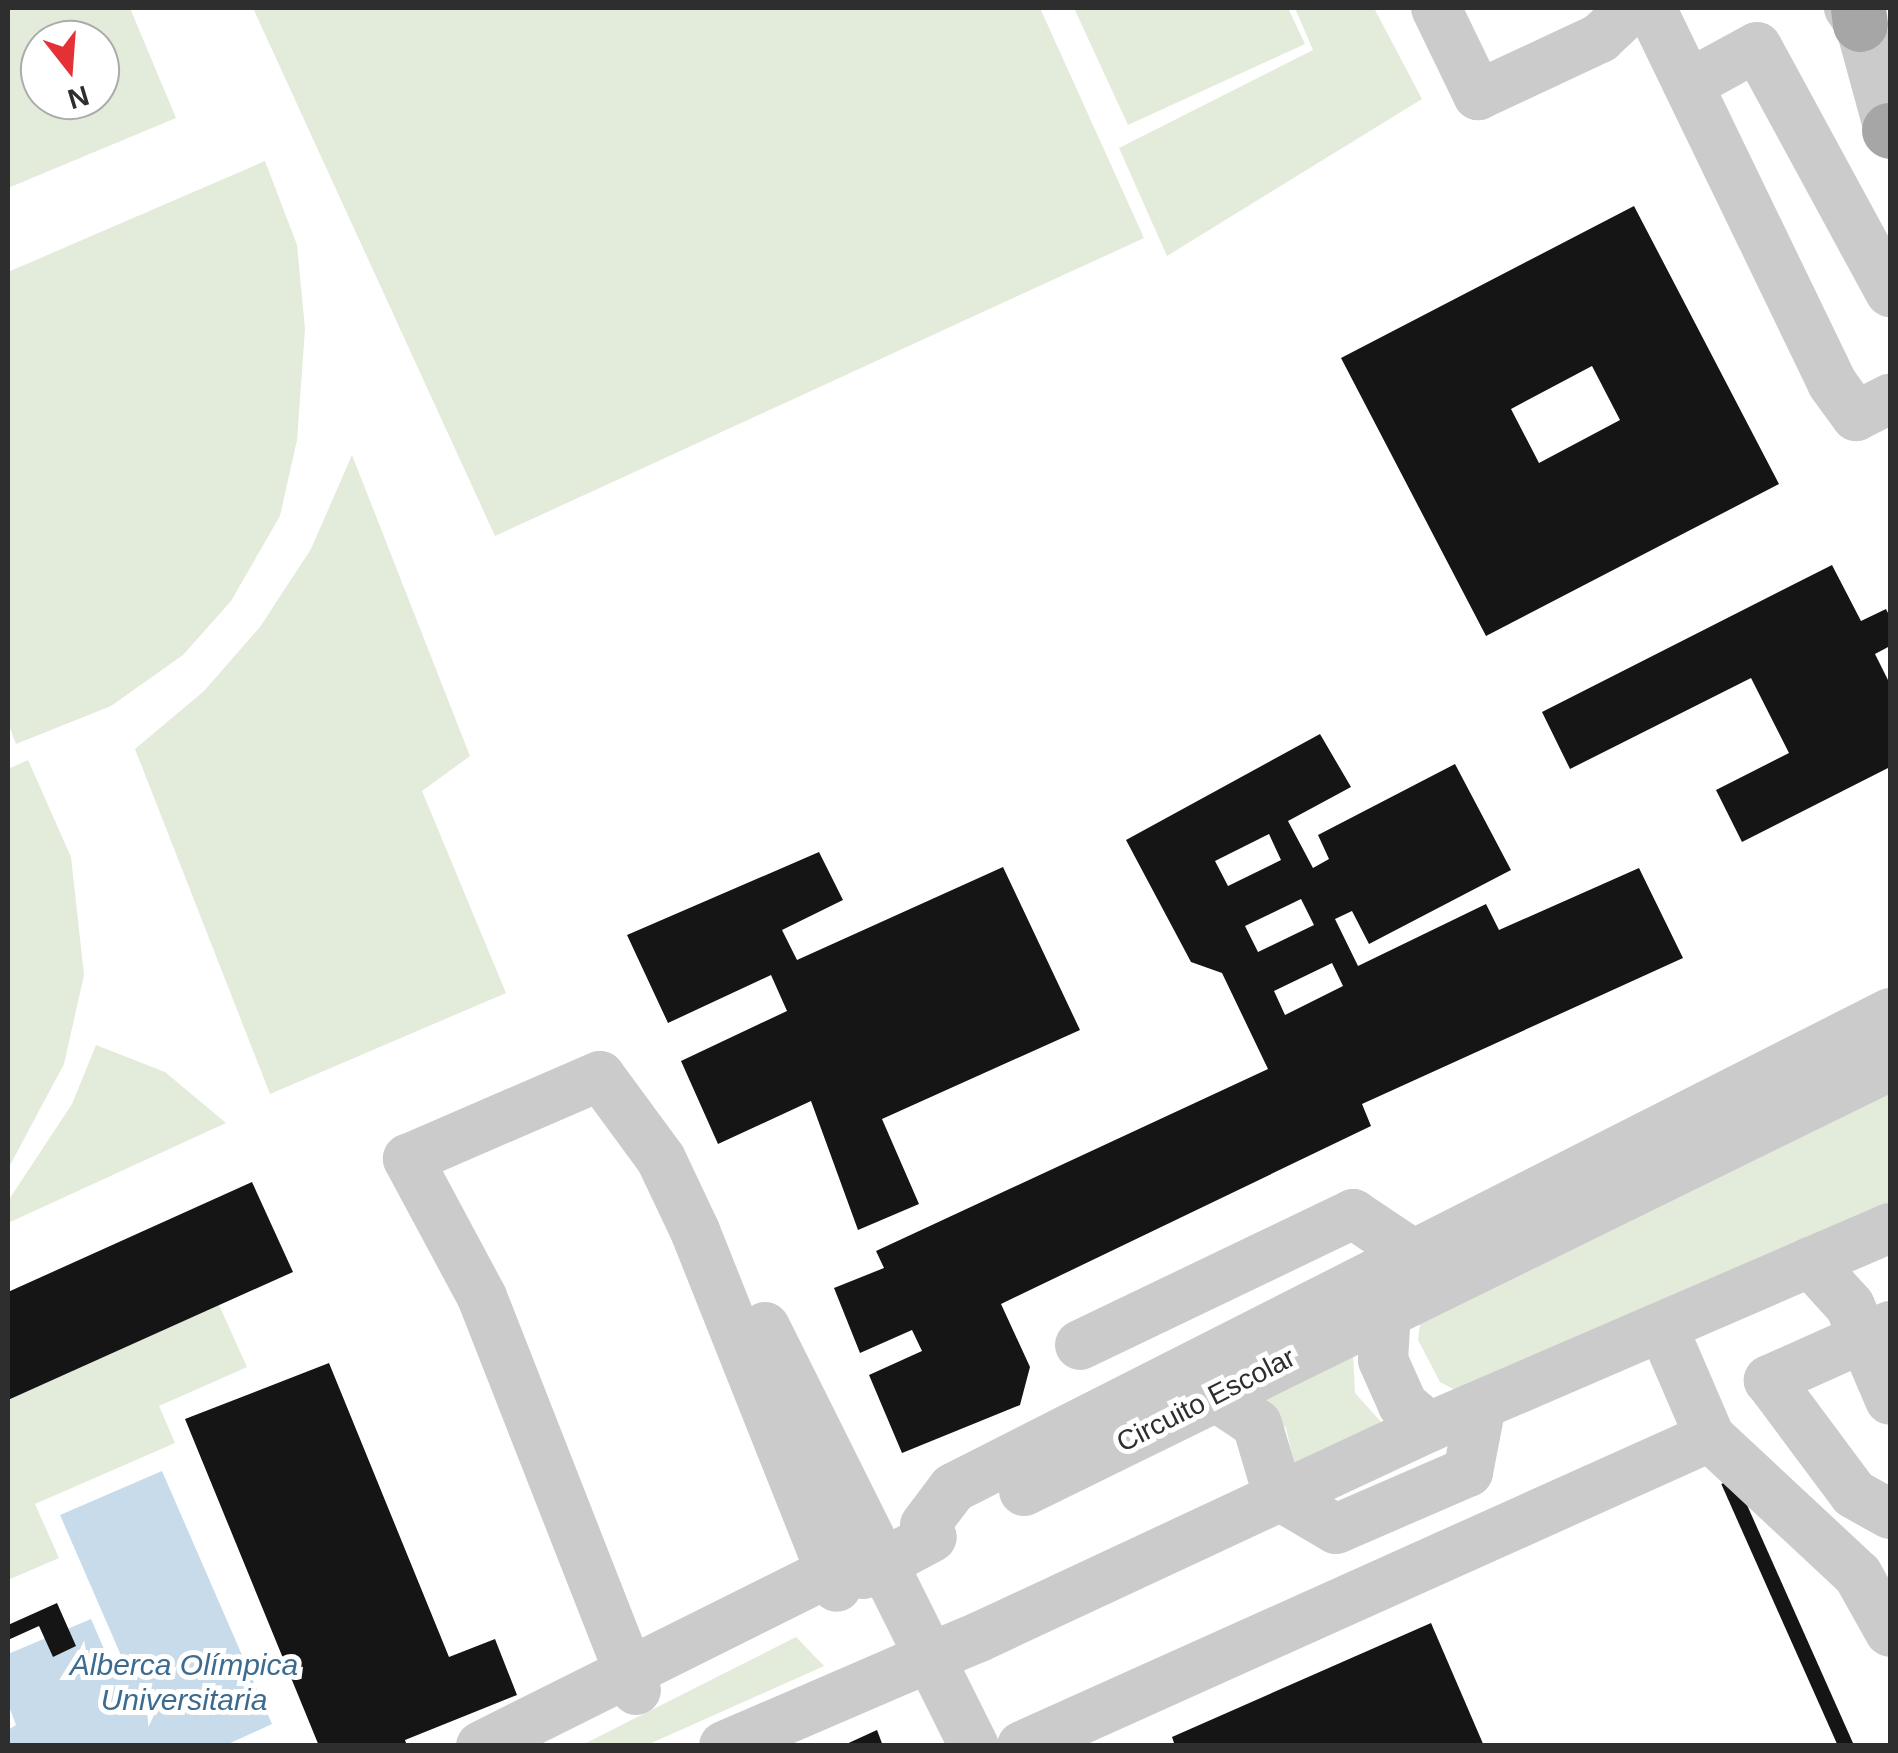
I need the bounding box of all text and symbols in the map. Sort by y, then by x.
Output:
north arrow [20,20,120,120]
text: N [64,79,93,115]
street label: Circuito Escolar [1111,1341,1301,1459]
water label: Alberca Olímpica Universitaria [70,1647,298,1718]

